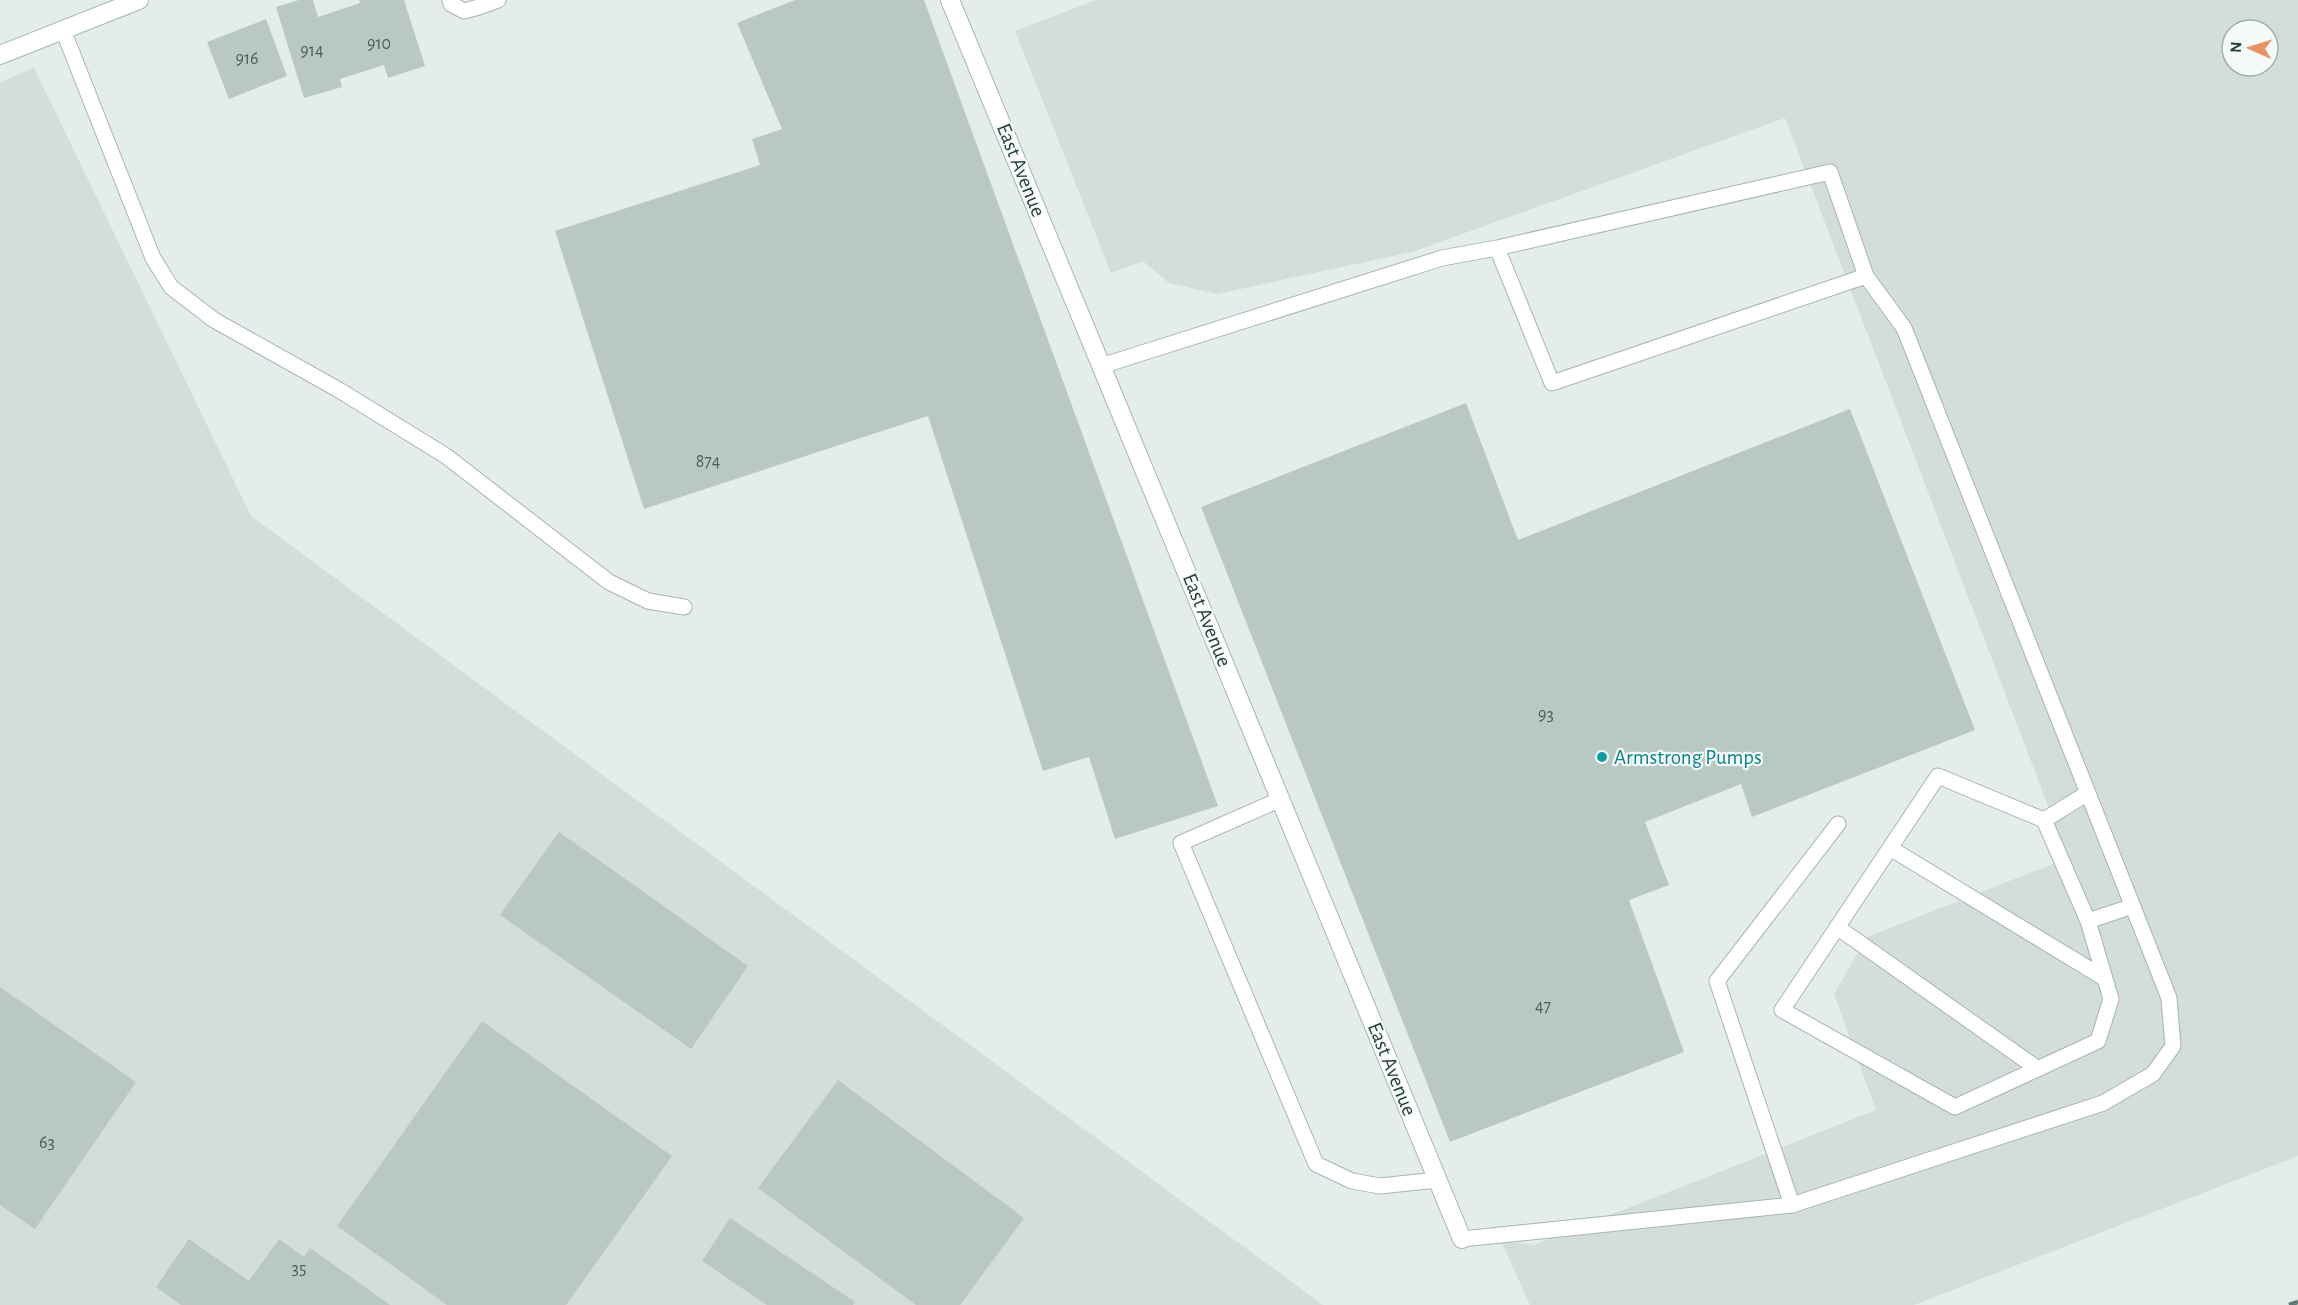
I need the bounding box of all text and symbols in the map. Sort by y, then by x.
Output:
north arrow [2220,18,2280,78]
house number: 910 [367,35,391,53]
text: N [2228,41,2244,53]
house number: 914 [300,42,324,60]
house number: 916 [235,50,259,68]
street label: East Avenue [993,120,1049,220]
house number: 874 [696,453,721,471]
street label: East Avenue [1179,570,1235,670]
house number: 93 [1538,706,1554,724]
place label: Armstrong Pumps [1614,747,1762,768]
marker: Armstrong Pumps [1595,750,1609,764]
house number: 47 [1535,998,1551,1016]
street label: East Avenue [1364,1019,1420,1119]
house number: 63 [39,1134,55,1152]
house number: 35 [292,1260,306,1278]

